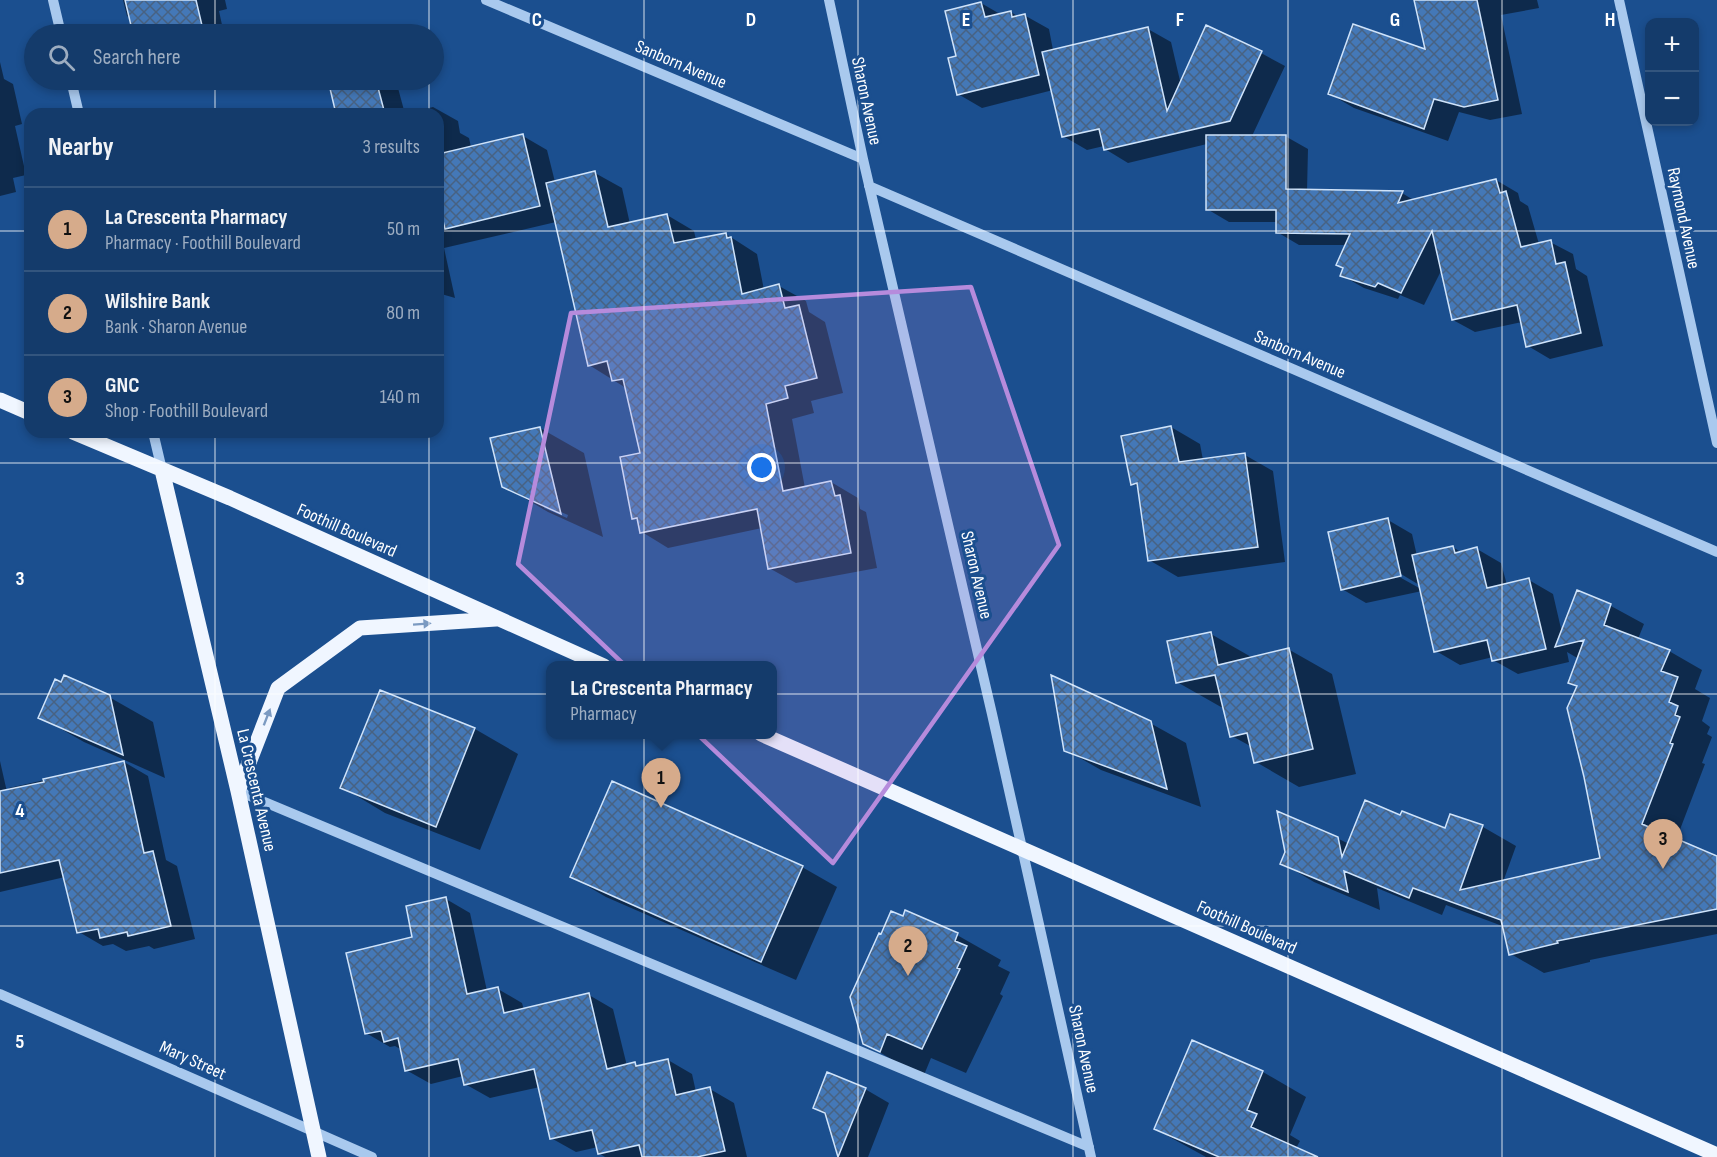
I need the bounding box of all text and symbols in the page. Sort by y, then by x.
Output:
text: C [532,8,542,32]
text: D [746,8,756,32]
text: E [962,8,970,32]
text: F [1176,8,1184,32]
text: G [1390,8,1400,32]
text: H [1605,8,1615,32]
map controls [1645,18,1699,126]
button: + [1645,18,1699,72]
search box [24,24,444,90]
street label: Sanborn Avenue [632,36,730,93]
icon: search [45,41,78,74]
text: Search here [93,44,180,71]
street label: Sharon Avenue [847,55,886,147]
button: − [1645,72,1699,126]
text: Nearby [48,132,114,163]
text: 3 results [363,135,420,159]
street label: Raymond Avenue [1663,166,1704,271]
text: La Crescenta Pharmacy [105,204,288,231]
text: 1 [64,217,71,241]
text: 50 m [387,217,420,241]
text: Pharmacy · Foothill Boulevard [105,231,301,255]
text: Wilshire Bank [105,288,210,315]
text: 2 [63,301,72,325]
text: 80 m [386,301,420,325]
text: Bank · Sharon Avenue [105,315,247,339]
street label: Sanborn Avenue [1251,326,1349,383]
text: GNC [105,372,140,399]
text: 3 [63,385,72,409]
text: 140 m [380,385,420,409]
text: Shop · Foothill Boulevard [105,399,268,423]
your location [747,453,776,482]
street label: Foothill Boulevard [294,499,400,562]
street label: Sharon Avenue [956,529,997,621]
text: 3 [16,567,25,591]
one-way arrow [413,619,432,628]
popup [546,661,777,739]
text: La Crescenta Pharmacy [570,675,753,702]
text: Pharmacy [570,702,637,726]
one-way arrow [263,708,272,726]
street label: La Crescenta Avenue [232,727,281,853]
pin: 1 [642,758,680,808]
text: 4 [15,799,25,823]
pin: 3 [1644,820,1682,869]
street label: Foothill Boulevard [1194,896,1300,959]
pin: 2 [888,926,928,976]
street label: Sharon Avenue [1064,1003,1103,1095]
text: 5 [16,1030,25,1054]
street label: Mary Street [156,1036,230,1085]

